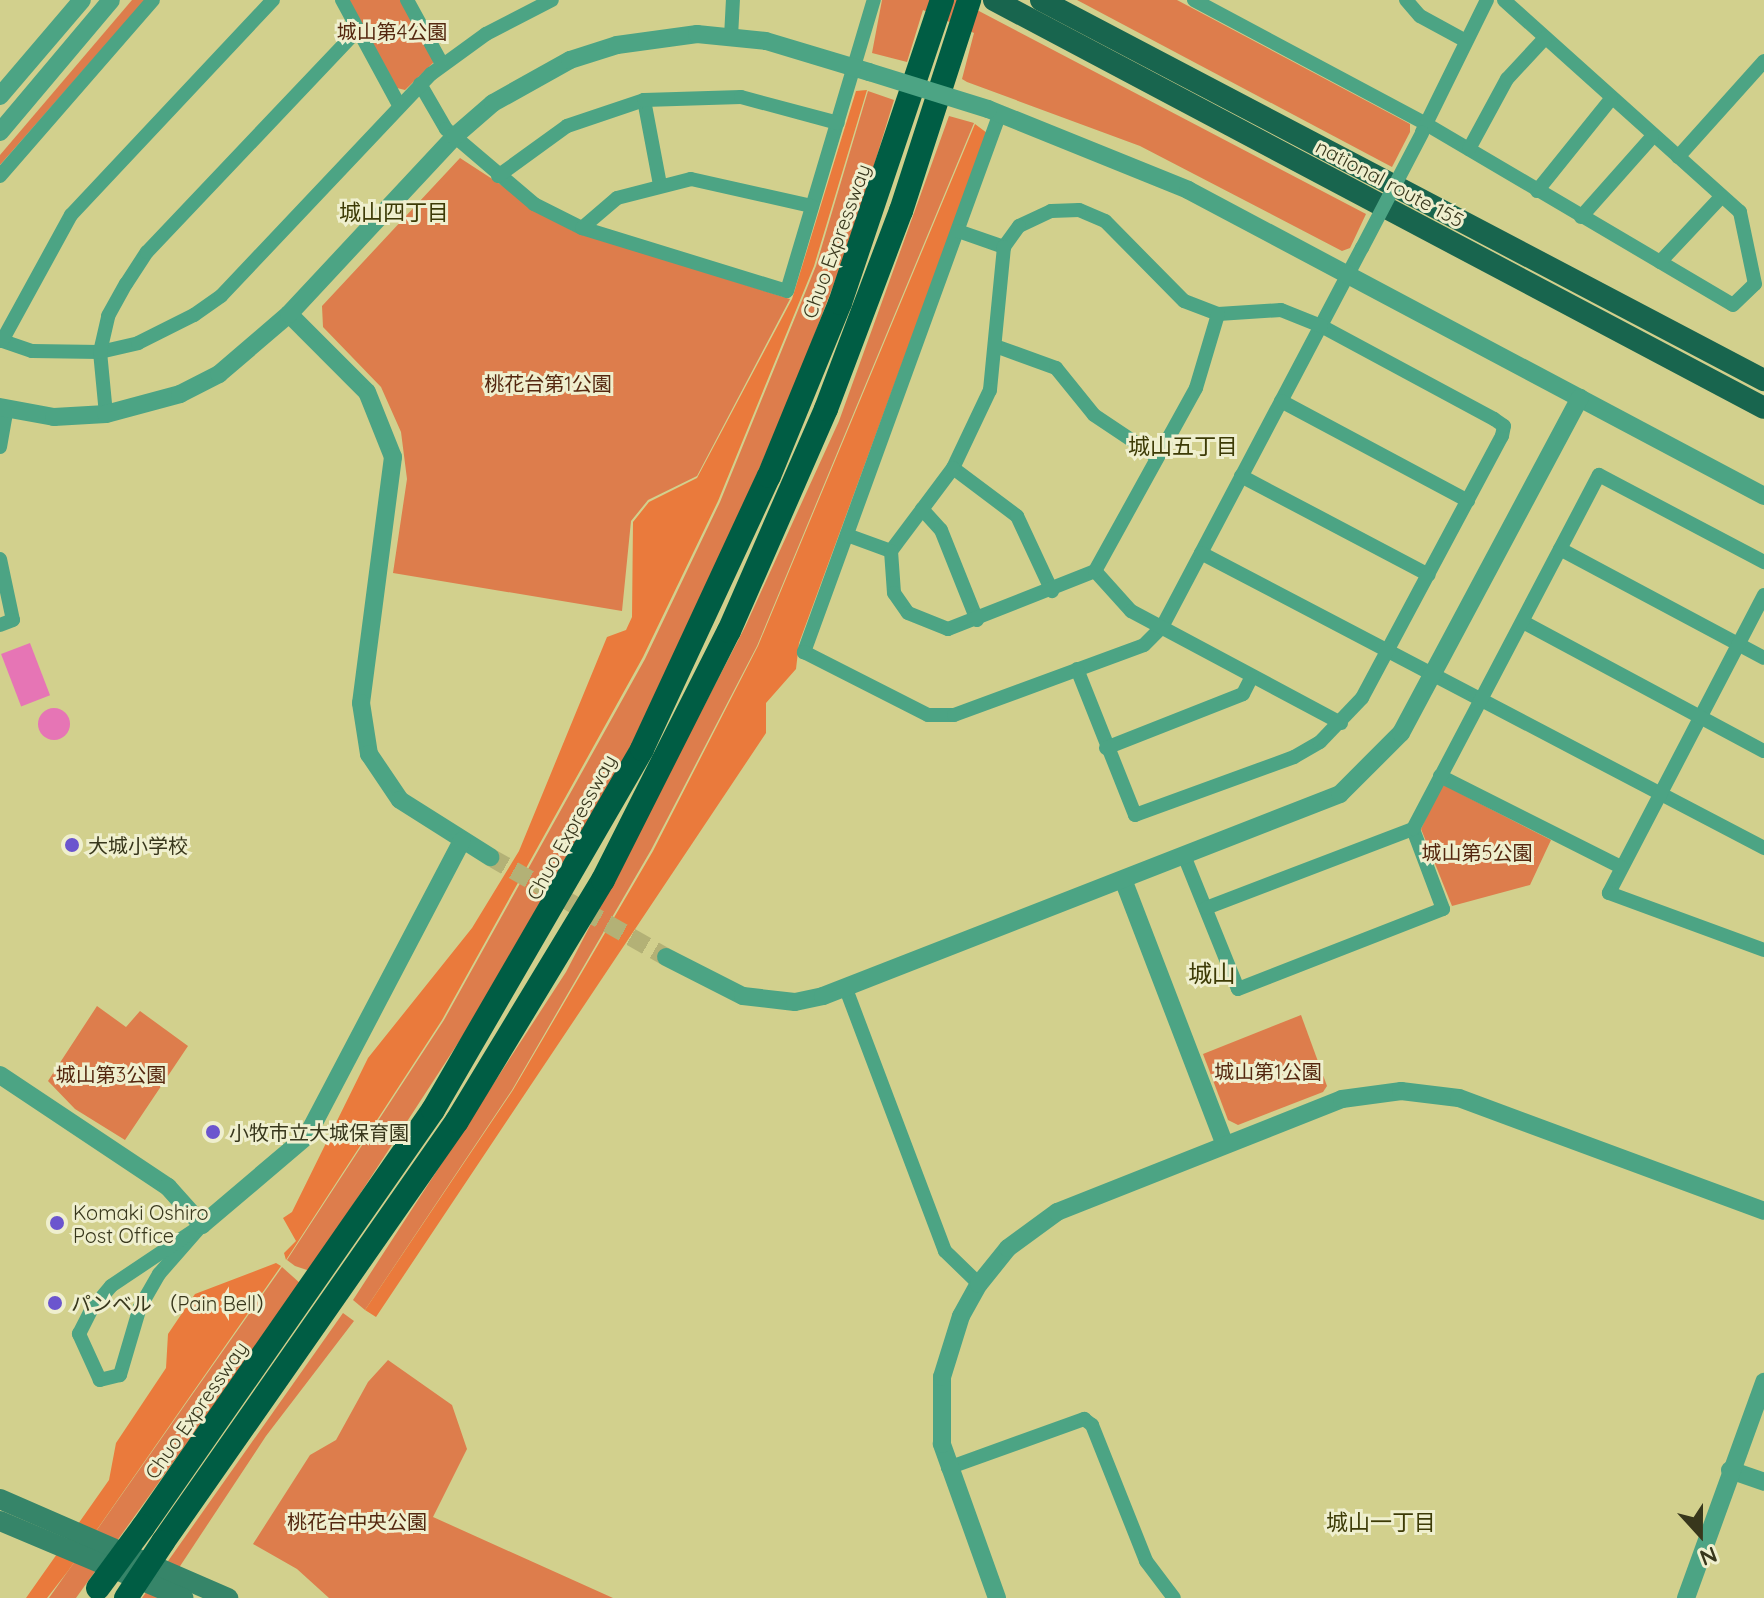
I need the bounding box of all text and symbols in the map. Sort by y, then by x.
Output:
park label: 城山第4公園 [337,19,447,43]
street label: national route 155 [1312,134,1468,232]
street label: Chuo Expressway [797,161,875,321]
district label: 城山四丁目 [339,200,449,226]
park label: 桃花台第1公園 [484,371,612,395]
district label: 城山五丁目 [1128,434,1238,460]
street label: Chuo Expressway [521,750,621,904]
place label: 大城小学校 [88,833,188,857]
marker: 大城小学校 [63,836,81,854]
park label: 城山第5公園 [1422,840,1532,864]
district label: 城山 [1188,960,1236,988]
park label: 城山第1公園 [1214,1059,1322,1083]
park label: 城山第3公園 [56,1062,166,1086]
place label: 小牧市立大城保育園 [229,1120,409,1144]
marker: 小牧市立大城保育園 [204,1123,222,1141]
place label: Komaki Oshiro Post Office [73,1200,209,1247]
marker: Komaki Oshiro Post Office [48,1214,66,1232]
place label: パンベル （Pain Bell） [71,1291,275,1315]
marker: パンベル （Pain Bell） [46,1294,64,1312]
street label: Chuo Expressway [140,1337,252,1483]
north arrow [1660,1494,1740,1574]
park label: 桃花台中央公園 [287,1509,427,1533]
district label: 城山一丁目 [1326,1510,1436,1536]
text: N [1696,1540,1721,1572]

